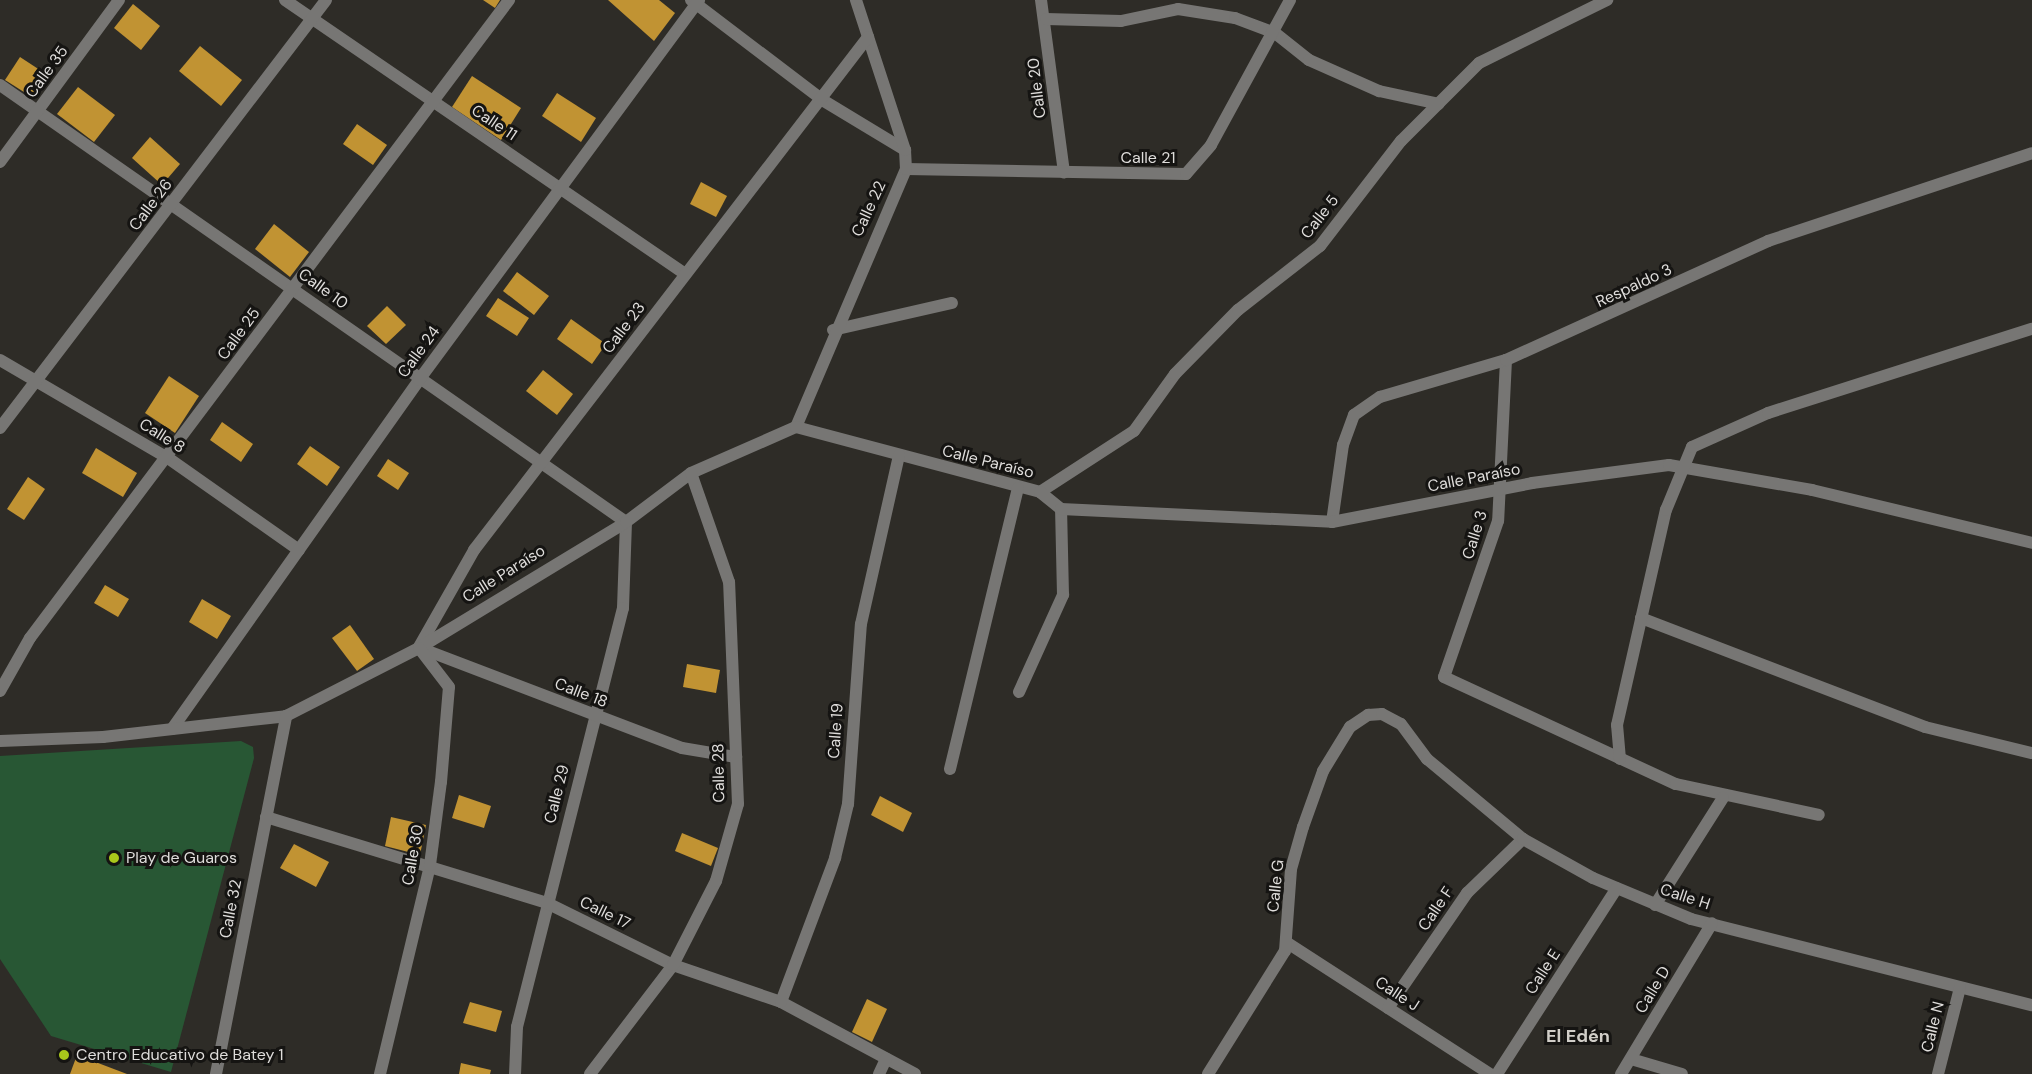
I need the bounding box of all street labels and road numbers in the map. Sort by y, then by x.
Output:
street label: Calle 35 [22,42,72,102]
street label: Calle 20 [1024,57,1050,119]
street label: Calle 11 [468,101,520,145]
street label: Calle 21 [1121,148,1175,168]
street label: Calle 26 [125,175,177,235]
street label: Calle 22 [848,178,890,240]
street label: Calle 5 [1297,191,1343,243]
street label: Respaldo 3 [1593,260,1675,312]
street label: Calle 10 [294,265,352,313]
street label: Calle 23 [598,299,650,357]
street label: Calle 25 [214,304,264,364]
street label: Calle 24 [394,322,444,382]
street label: Calle 8 [136,415,188,457]
street label: Calle Paraíso [940,441,1036,483]
street label: Calle Paraíso [1426,460,1522,496]
street label: Calle 3 [1458,508,1492,562]
street label: Calle Paraíso [459,541,549,607]
street label: Calle 18 [552,674,610,712]
street label: Calle 19 [824,703,848,759]
street label: Calle 28 [709,743,729,803]
street label: Calle 29 [540,763,574,825]
street label: Calle 30 [398,823,428,887]
street label: Calle G [1264,859,1288,913]
street label: Calle 32 [216,878,246,940]
street label: Calle H [1658,880,1712,914]
street label: Calle F [1414,883,1458,935]
street label: Calle 17 [576,892,634,934]
street label: Calle E [1521,946,1565,998]
street label: Calle D [1631,963,1675,1017]
street label: Calle J [1371,973,1423,1015]
street label: Calle N [1917,1000,1949,1054]

